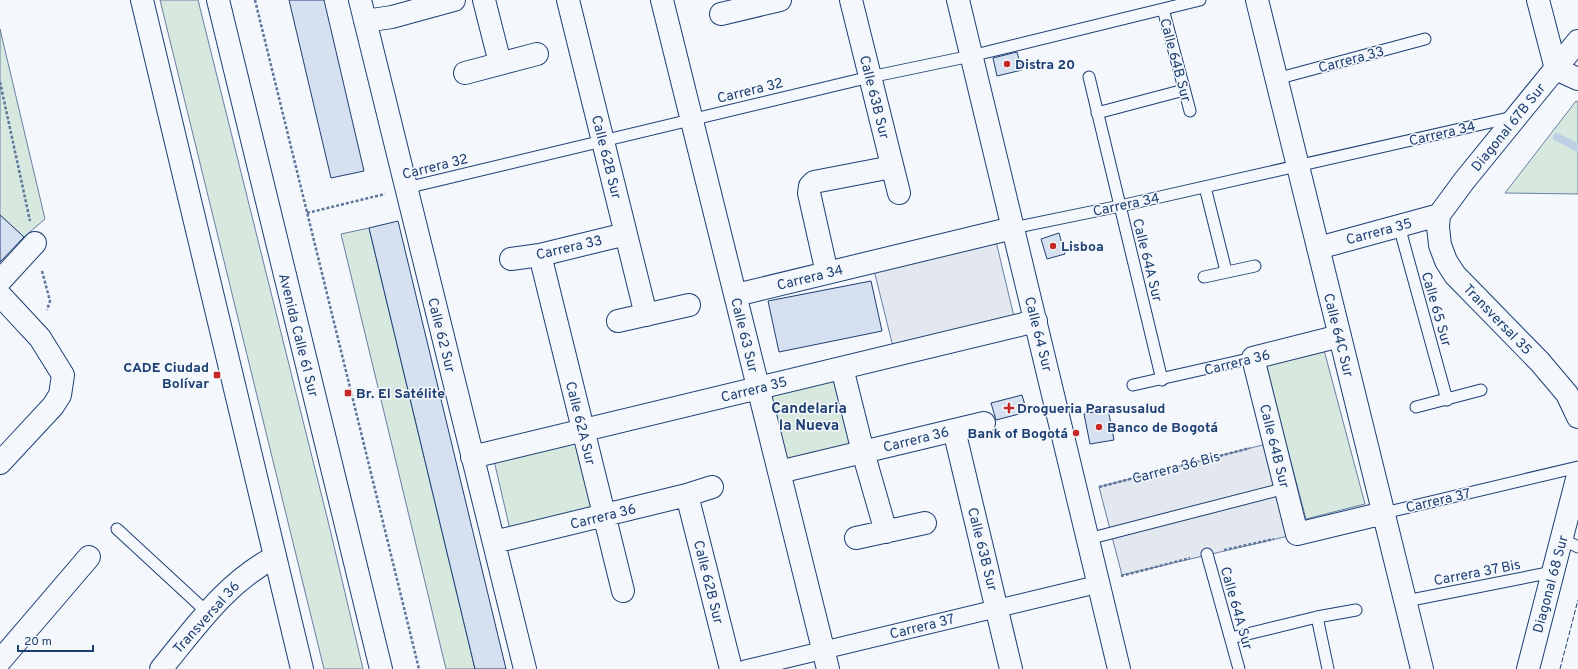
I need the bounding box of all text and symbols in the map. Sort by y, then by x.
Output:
street label: Calle 64B Sur [1155,17,1194,105]
street label: Carrera 33 [1317,44,1386,77]
street label: Calle 63B Sur [855,54,892,141]
place label: Distra 20 [1015,57,1075,74]
marker: Distra 20 [1002,59,1012,69]
street label: Carrera 32 [716,75,785,108]
street label: Diagonal 67B Sur [1469,80,1550,175]
street label: Calle 62B Sur [587,114,624,202]
street label: Carrera 34 [1407,119,1477,150]
street label: Carrera 32 [401,151,470,184]
street label: Carrera 34 [1091,190,1161,221]
street label: Carrera 35 [1344,215,1414,249]
street label: Calle 64A Sur [1128,217,1165,304]
street label: Carrera 33 [535,233,604,264]
place label: Lisboa [1061,239,1104,256]
marker: Lisboa [1048,241,1058,251]
street label: Carrera 34 [775,262,845,295]
street label: Calle 65 Sur [1417,270,1454,349]
street label: Avenida Calle 61 Sur [274,272,321,399]
street label: Transversal 35 [1459,281,1535,359]
street label: Calle 64C Sur [1319,292,1356,380]
street label: Calle 64 Sur [1020,295,1055,374]
street label: Calle 62 Sur [423,296,458,375]
street label: Calle 63 Sur [726,296,761,375]
street label: Carrera 36 [1203,347,1272,380]
place label: CADE Ciudad Bolívar [123,360,209,393]
marker: CADE Ciudad Bolívar [212,370,222,380]
street label: Carrera 35 [719,374,789,407]
street label: Calle 62A Sur [561,380,598,467]
place label: Br. El Satélite [356,386,445,403]
marker: Br. El Satélite [343,388,353,398]
district label: Candelaria la Nueva [771,400,847,436]
place label: Drogueria Parasusalud [1017,401,1165,418]
marker: Drogueria Parasusalud [1004,403,1014,413]
street label: Calle 64B Sur [1255,403,1292,491]
place label: Banco de Bogotá [1107,420,1218,437]
marker: Banco de Bogotá [1094,422,1104,432]
street label: Carrera 36 [882,424,951,457]
place label: Bank of Bogotá [968,426,1068,443]
marker: Bank of Bogotá [1071,428,1081,438]
street label: Carrera 36 Bis [1131,449,1222,488]
street label: Carrera 37 [1404,486,1472,517]
street label: Carrera 36 [569,501,638,534]
street label: Calle 63B Sur [963,506,1000,593]
street label: Diagonal 68 Sur [1530,533,1573,635]
street label: Calle 62B Sur [689,539,726,627]
street label: Carrera 37 Bis [1432,557,1522,590]
street label: Calle 64A Sur [1216,565,1256,652]
street label: Transversal 36 [170,578,244,658]
street label: Carrera 37 [888,611,957,644]
scale bar [18,627,93,653]
text: 20 m [24,634,52,650]

